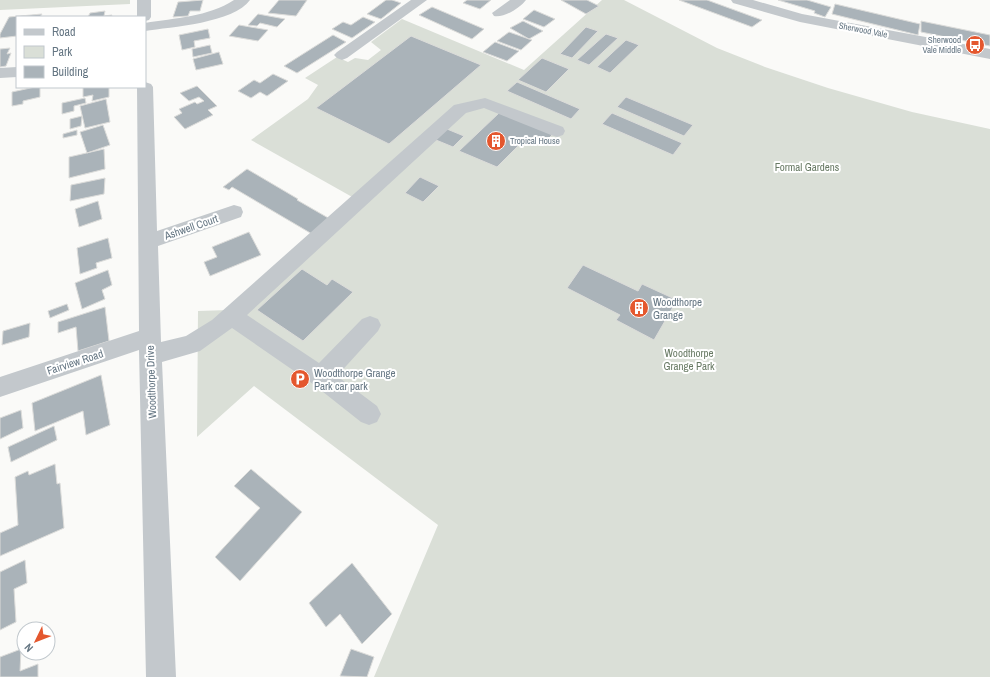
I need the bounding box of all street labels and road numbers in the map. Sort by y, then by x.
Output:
street label: Sherwood Vale [838,19,888,41]
street label: Ashwell Court [161,211,220,243]
street label: Woodthorpe Drive [143,345,159,419]
street label: Fairview Road [45,346,105,378]

